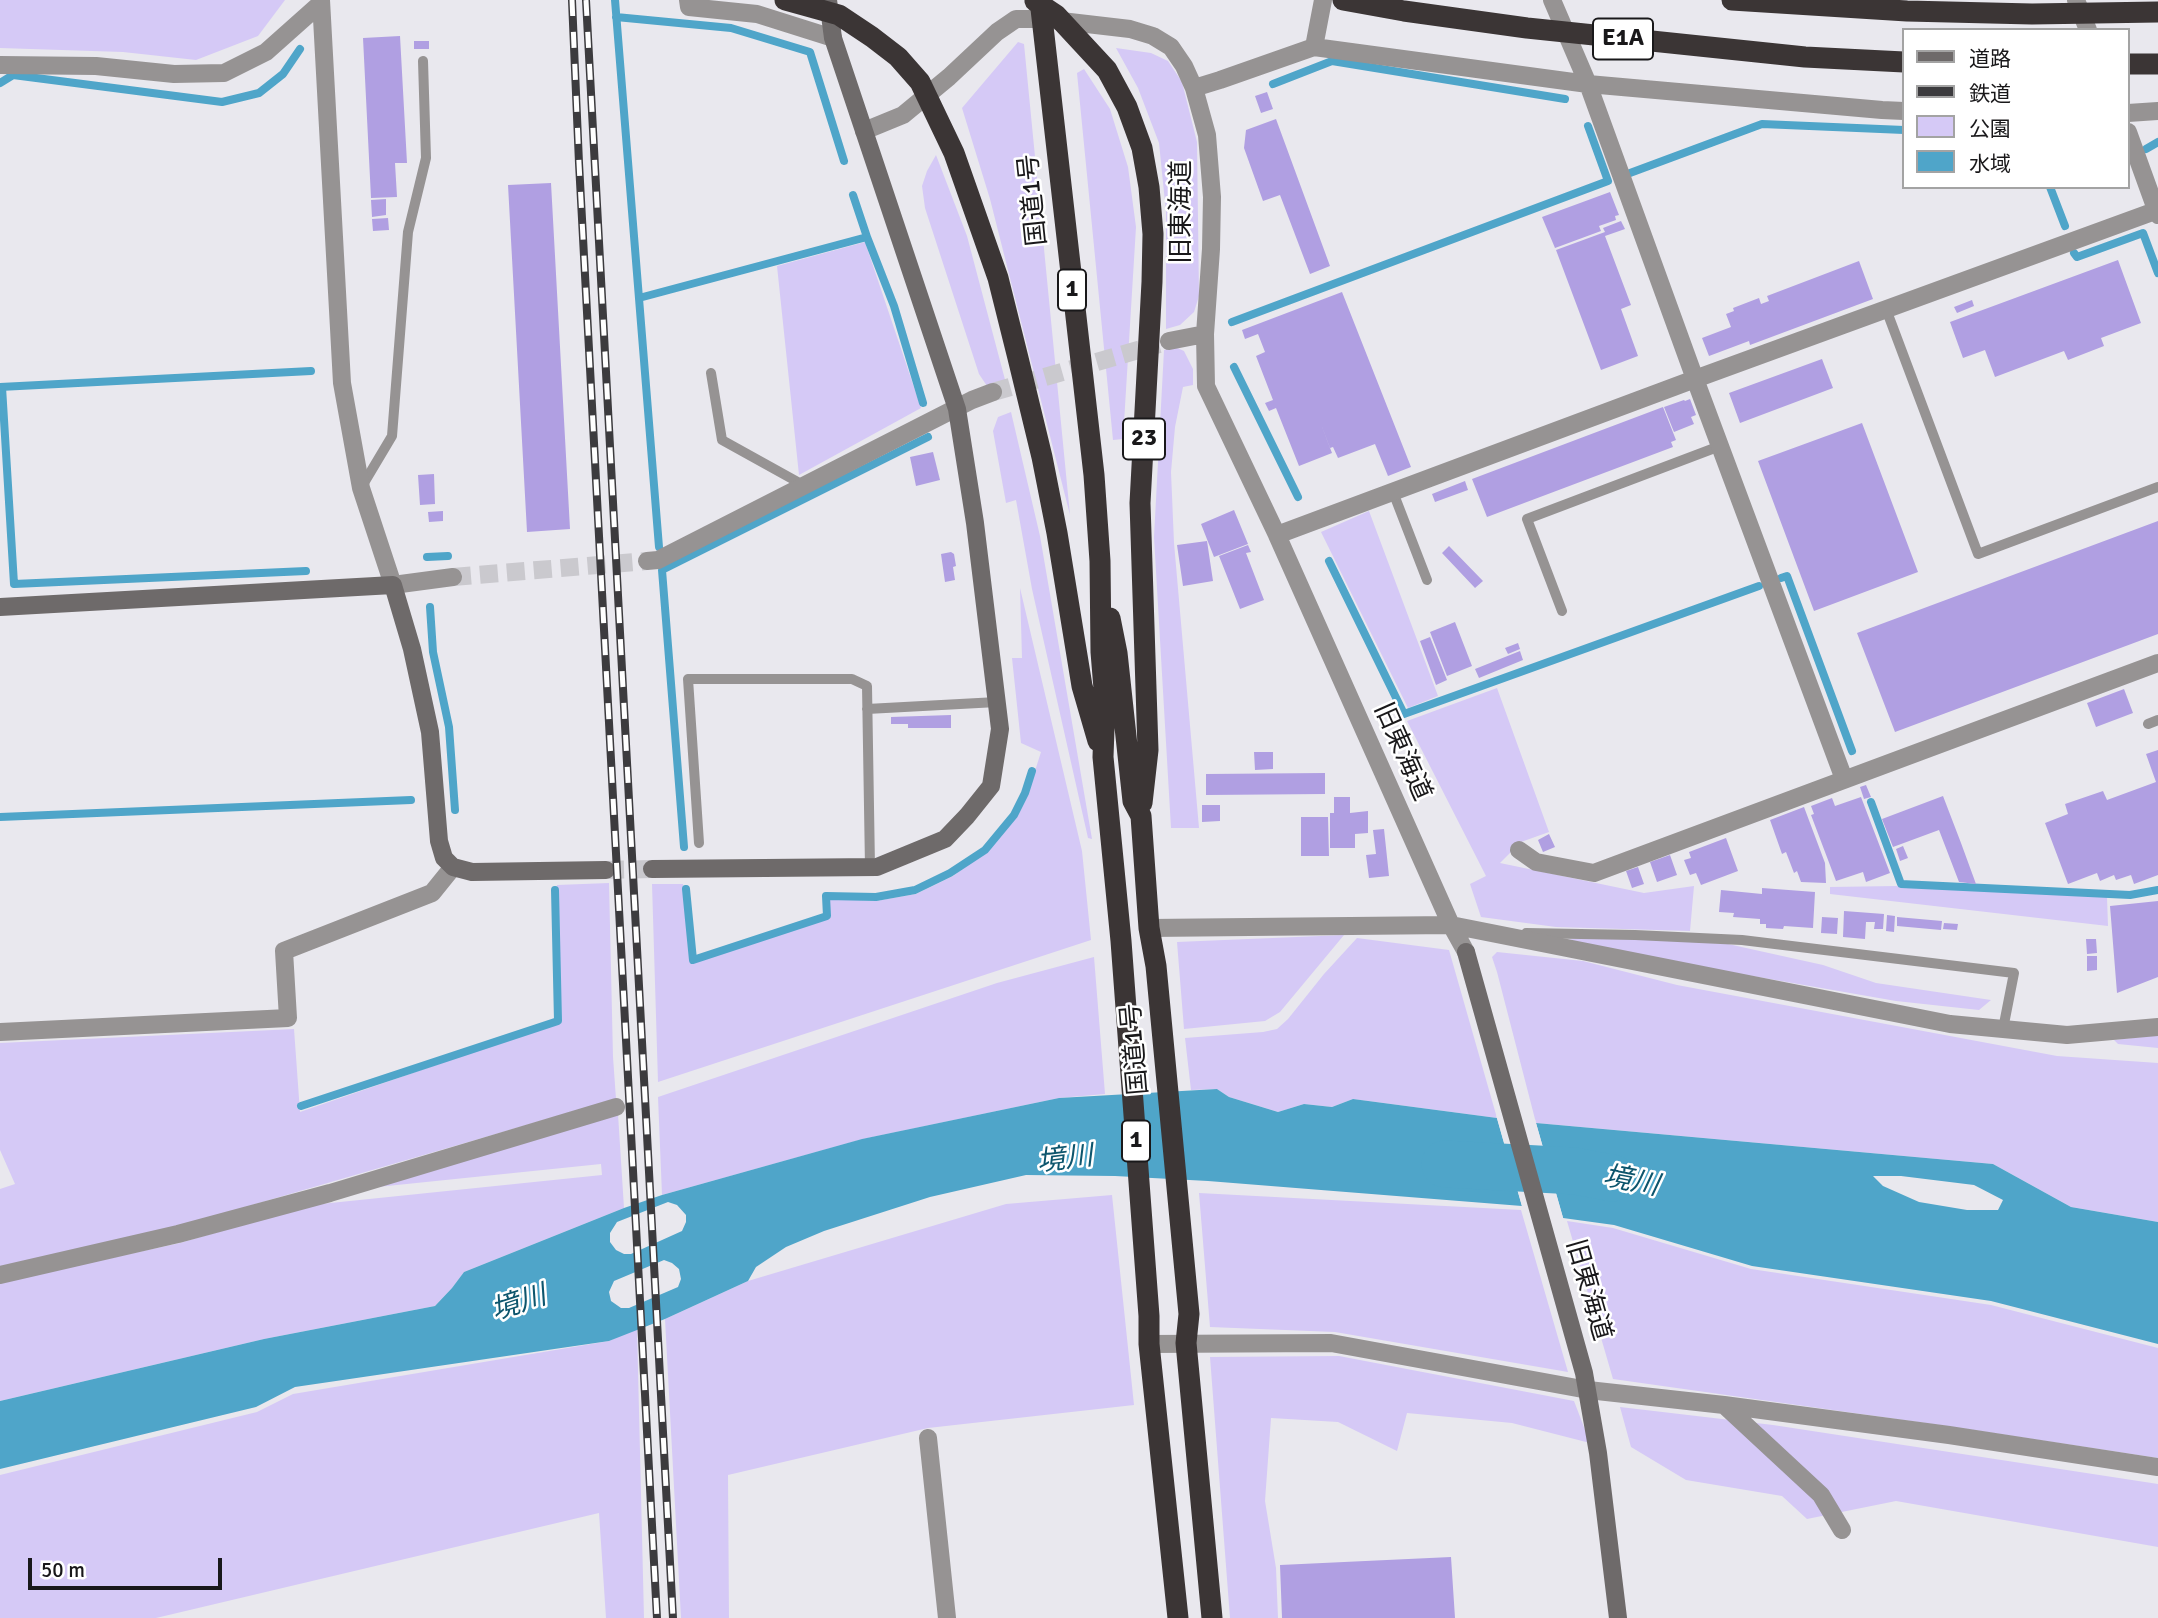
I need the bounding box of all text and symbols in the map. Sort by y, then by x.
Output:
road number: E1A [1593,18,1653,60]
legend [1902,28,2130,189]
text: 道路 [1969,46,2011,72]
text: 鉄道 [1969,81,2011,107]
text: 公園 [1969,116,2011,142]
text: 水域 [1969,151,2011,177]
street label: 国道1号 [1014,153,1054,247]
street label: 旧東海道 [1166,160,1198,264]
road number: 1 [1058,270,1086,310]
road number: 23 [1123,418,1165,460]
street label: 旧東海道 [1367,698,1437,806]
street label: 国道1号 [1116,1002,1156,1096]
road number: 1 [1122,1120,1150,1162]
water label: 境川 [1035,1140,1095,1180]
water label: 境川 [1600,1160,1662,1204]
street label: 旧東海道 [1559,1236,1617,1344]
water label: 境川 [487,1279,551,1329]
scale bar [32,1544,226,1588]
text: 50 m [41,1557,85,1583]

